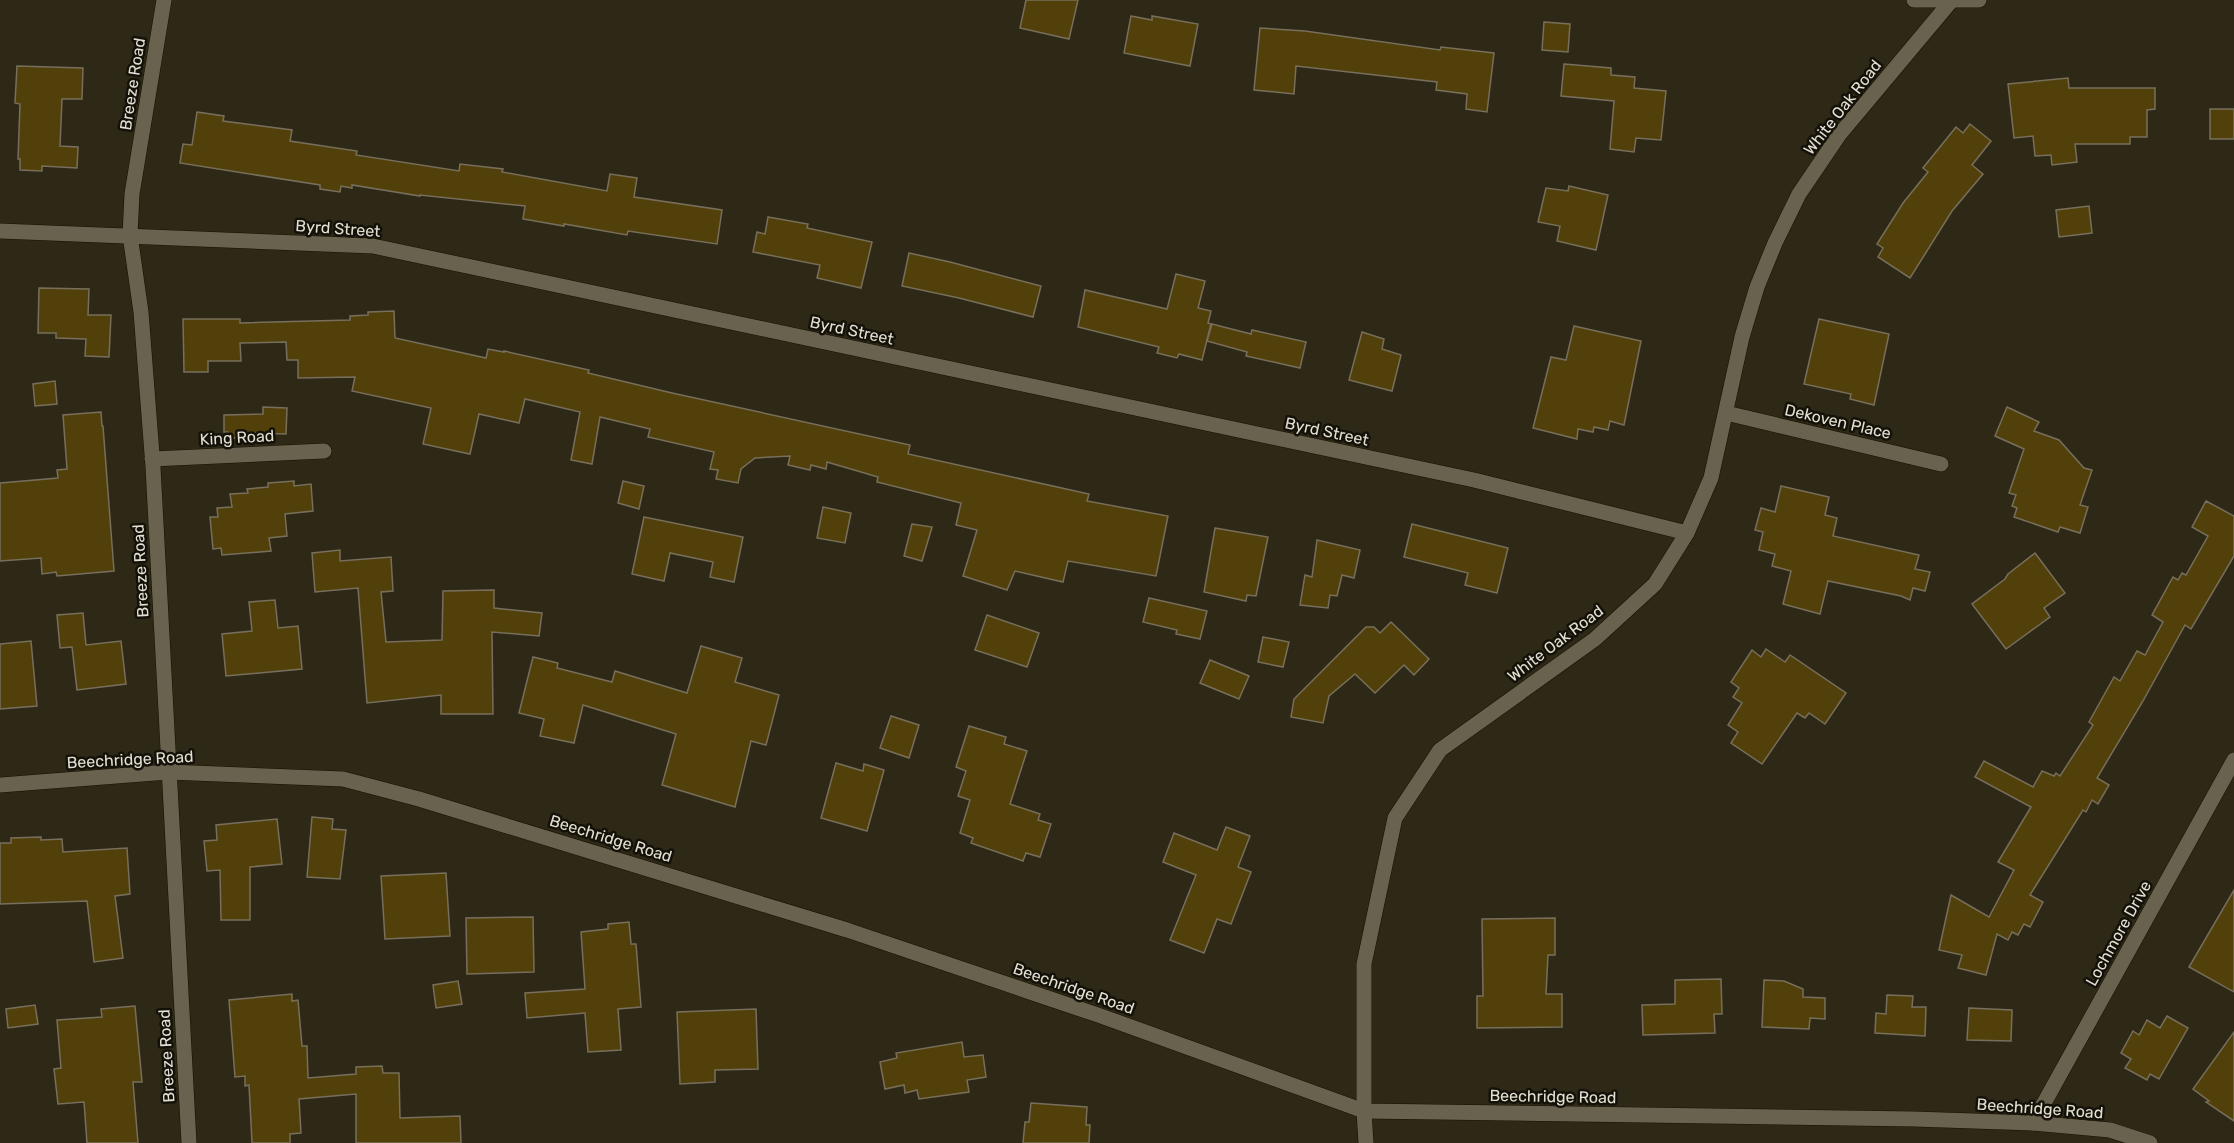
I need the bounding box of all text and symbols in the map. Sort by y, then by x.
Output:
street label: Breeze Road [116,36,149,132]
street label: White Oak Road [1799,56,1885,159]
street label: Byrd Street [295,216,381,241]
street label: Byrd Street [808,312,896,349]
street label: Dekoven Place [1783,400,1893,443]
street label: Byrd Street [1283,413,1371,450]
street label: King Road [199,426,275,449]
street label: Breeze Road [129,524,152,618]
street label: White Oak Road [1504,601,1607,686]
street label: Beechridge Road [66,747,194,772]
street label: Beechridge Road [547,811,674,866]
street label: Lochmore Drive [2082,877,2155,989]
street label: Beechridge Road [1011,959,1137,1018]
street label: Breeze Road [155,1009,178,1103]
street label: Beechridge Road [1489,1086,1617,1107]
street label: Beechridge Road [1976,1095,2104,1122]

